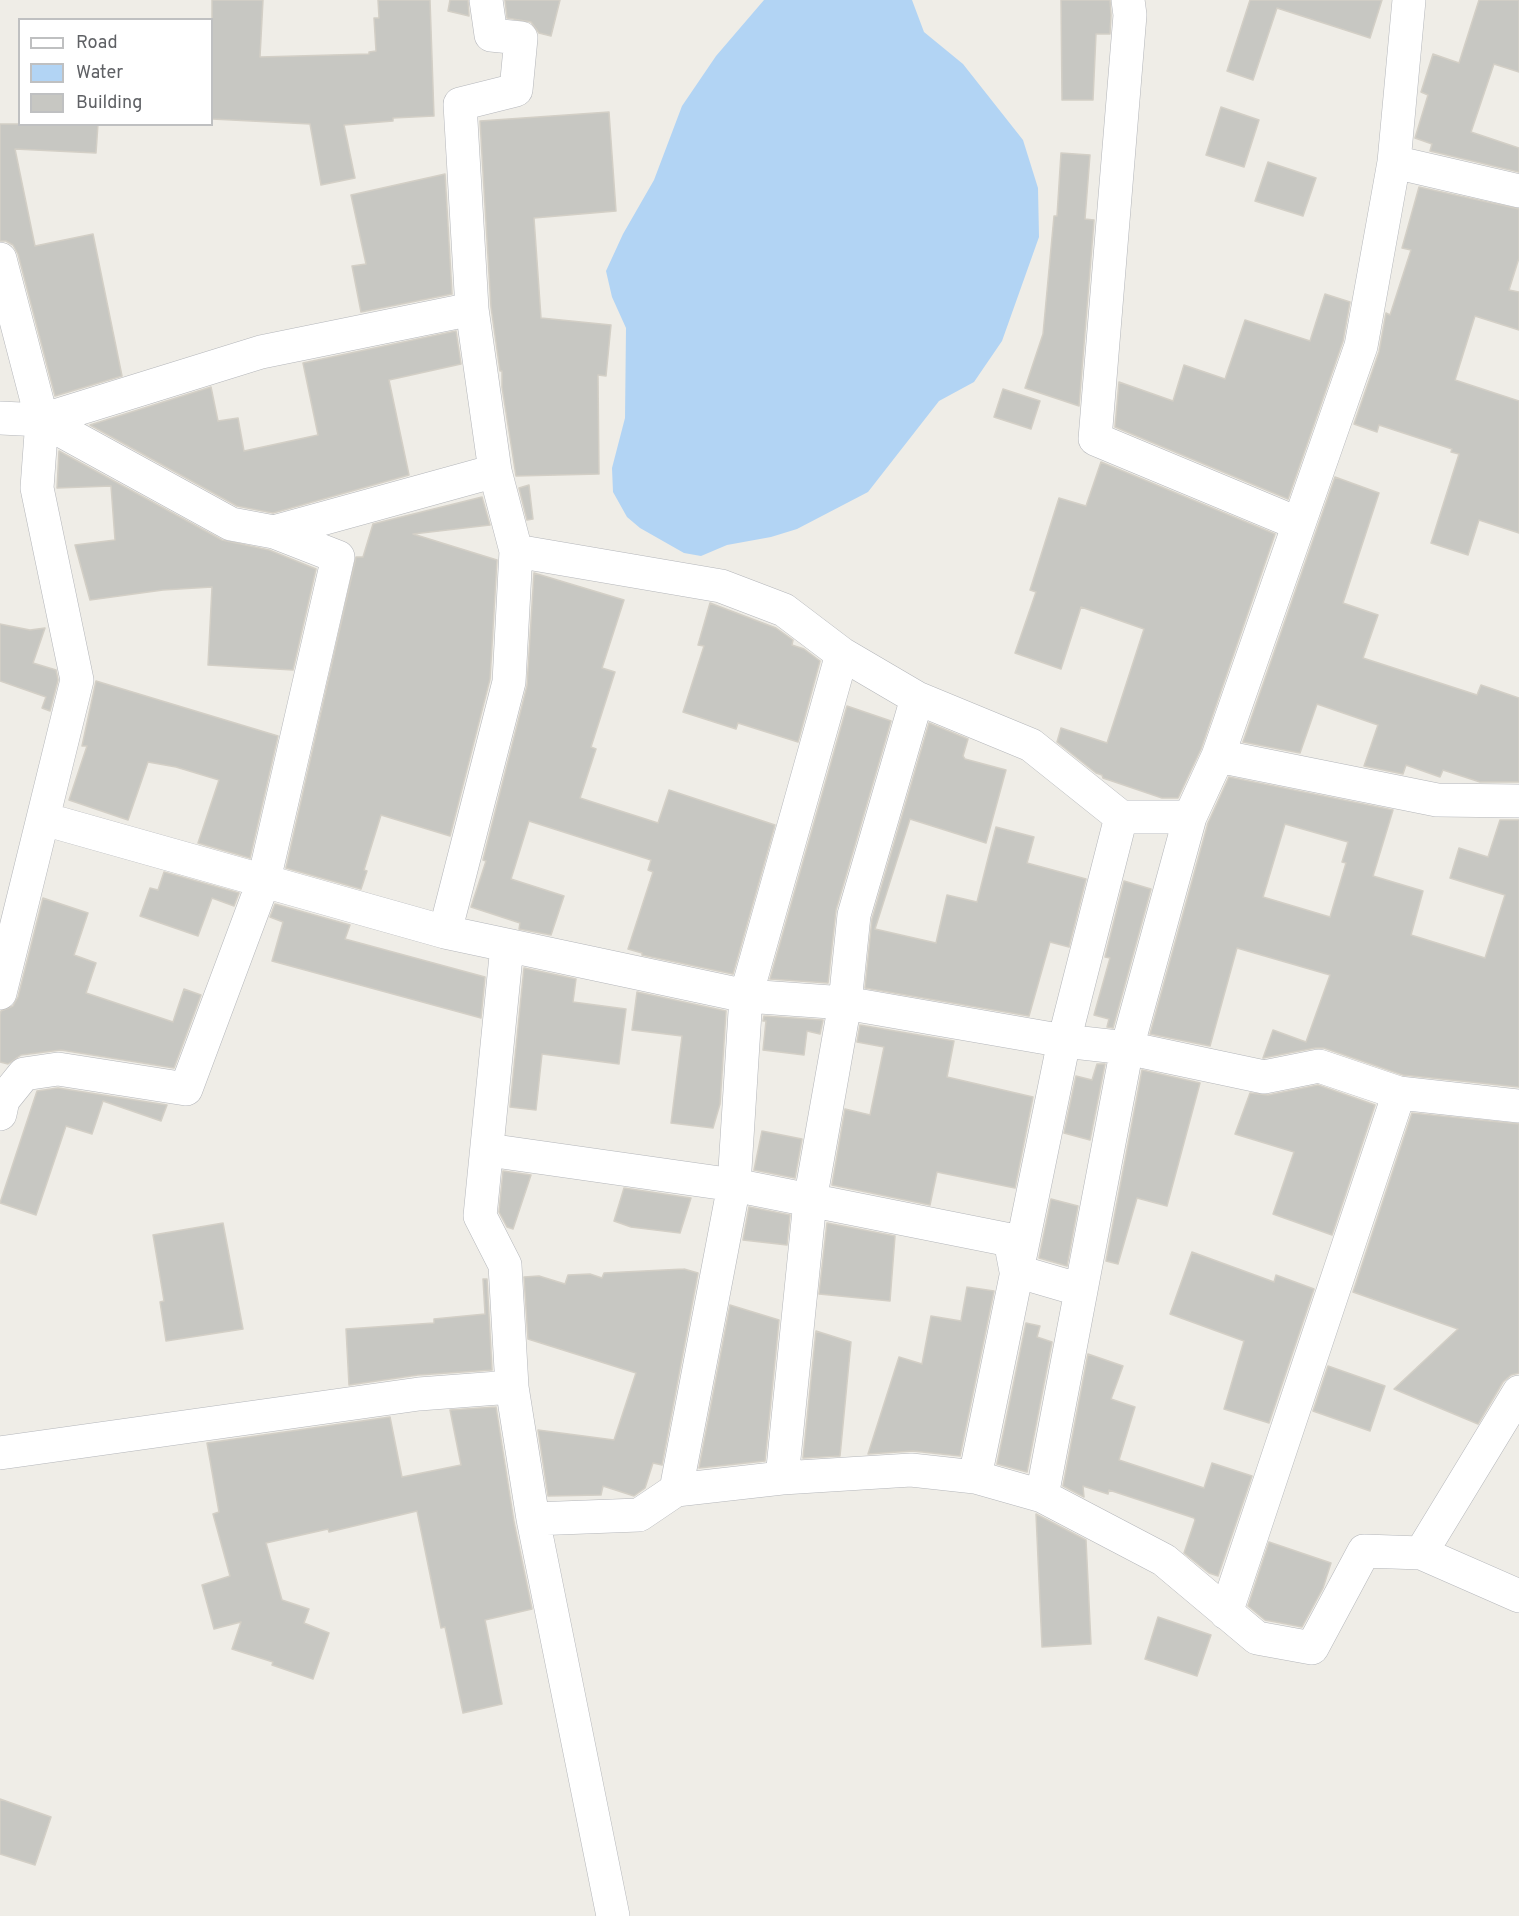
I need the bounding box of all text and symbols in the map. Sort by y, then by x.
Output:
legend [18,18,213,126]
text: Road [76,32,118,55]
text: Water [76,62,123,85]
text: Building [76,92,142,115]

